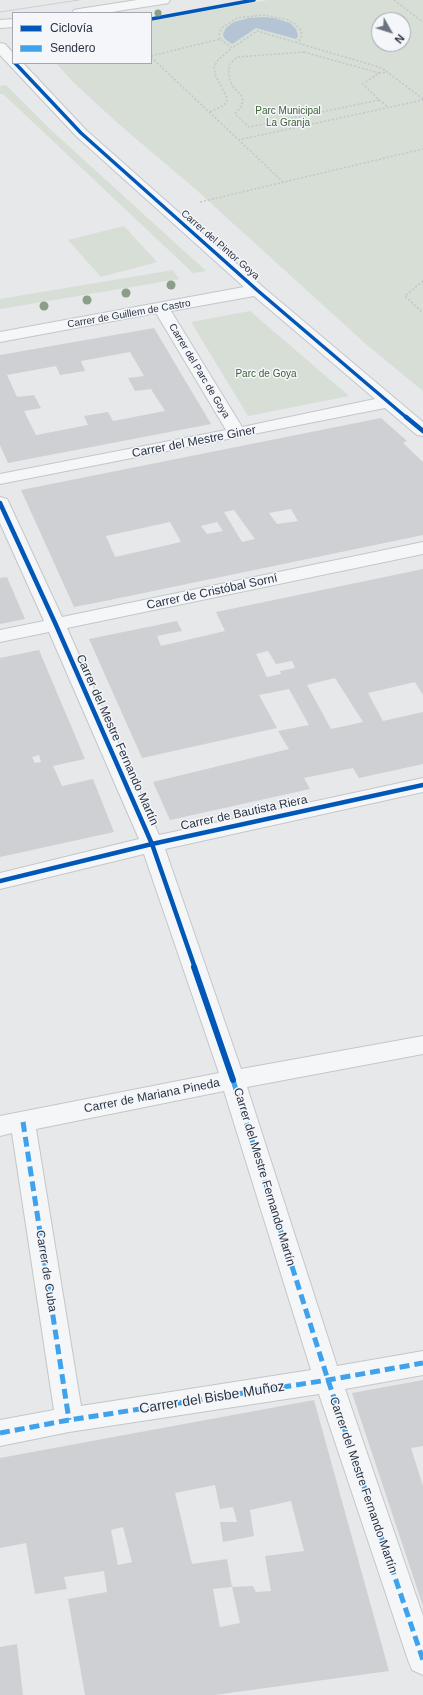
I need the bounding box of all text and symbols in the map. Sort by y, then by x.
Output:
legend [12,12,152,64]
north arrow [371,12,411,52]
text: Ciclovía [50,21,93,35]
text: N [392,32,407,46]
text: Sendero [50,41,95,55]
park label: Parc Municipal La Granja [255,105,321,128]
street label: Carrer del Pintor Goya [178,208,262,282]
street label: Carrer de Guillem de Castro [66,297,192,331]
street label: Carrer del Parc de Goya [166,321,232,421]
park label: Parc de Goya [235,368,297,380]
street label: Carrer del Mestre Giner [131,423,257,461]
street label: Carrer de Cristóbal Sorní [145,571,279,613]
street label: Carrer del Mestre Fernando Martín [73,652,161,828]
street label: Carrer de Bautista Riera [179,793,309,833]
street label: Carrer de Mariana Pineda [83,1076,221,1116]
street label: Carrer del Mestre Fernando Martín [230,1086,298,1268]
street label: Carrer de Cuba [32,1229,60,1313]
street label: Carrer del Bisbe Muñoz [138,1378,286,1418]
street label: Carrer del Mestre Fernando Martín [326,1395,400,1575]

